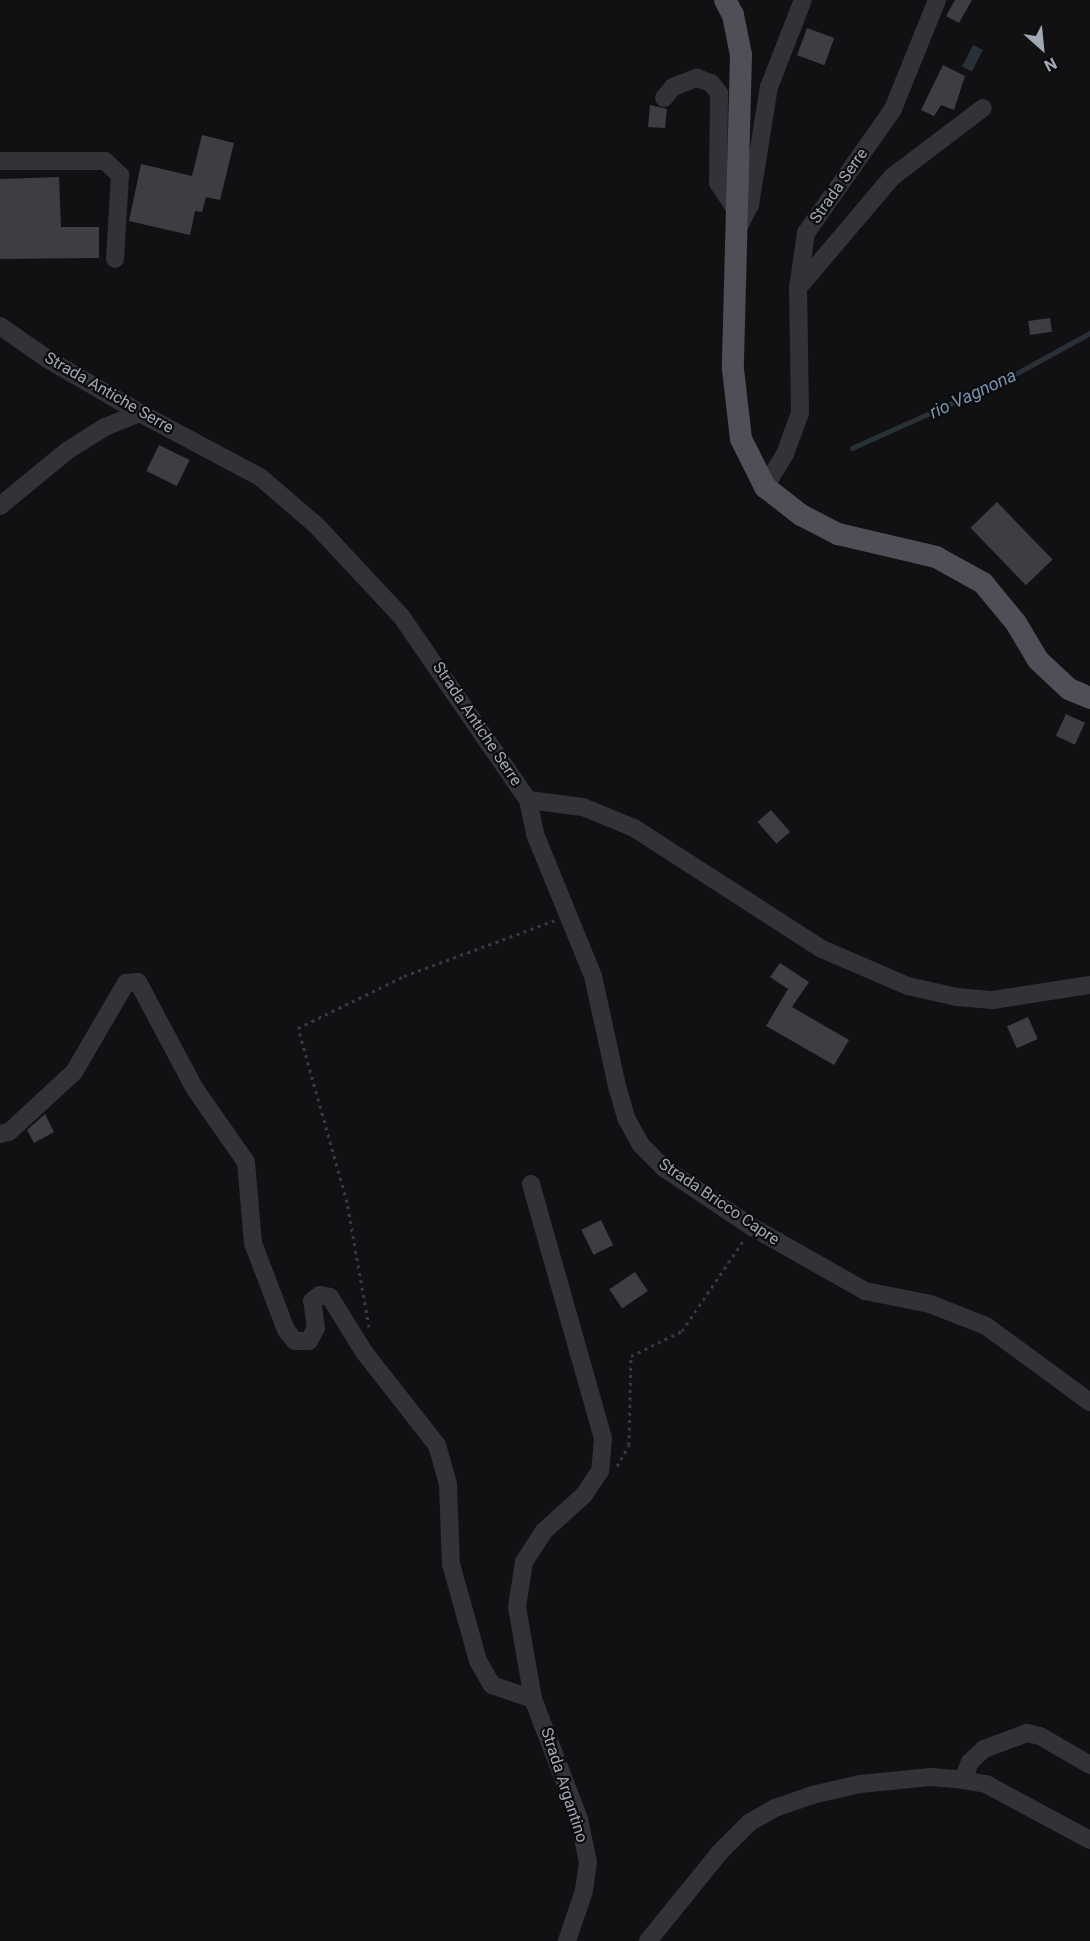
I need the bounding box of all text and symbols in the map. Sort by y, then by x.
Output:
north arrow [1012,18,1072,78]
text: N [1041,53,1060,76]
street label: Strada Serre [806,145,872,227]
street label: Strada Antiche Serre [41,348,177,438]
water label: rio Vagnona [926,364,1020,424]
street label: Strada Antiche Serre [428,658,526,790]
street label: Strada Bricco Capre [655,1155,783,1249]
street label: Strada Argantino [536,1725,592,1845]

